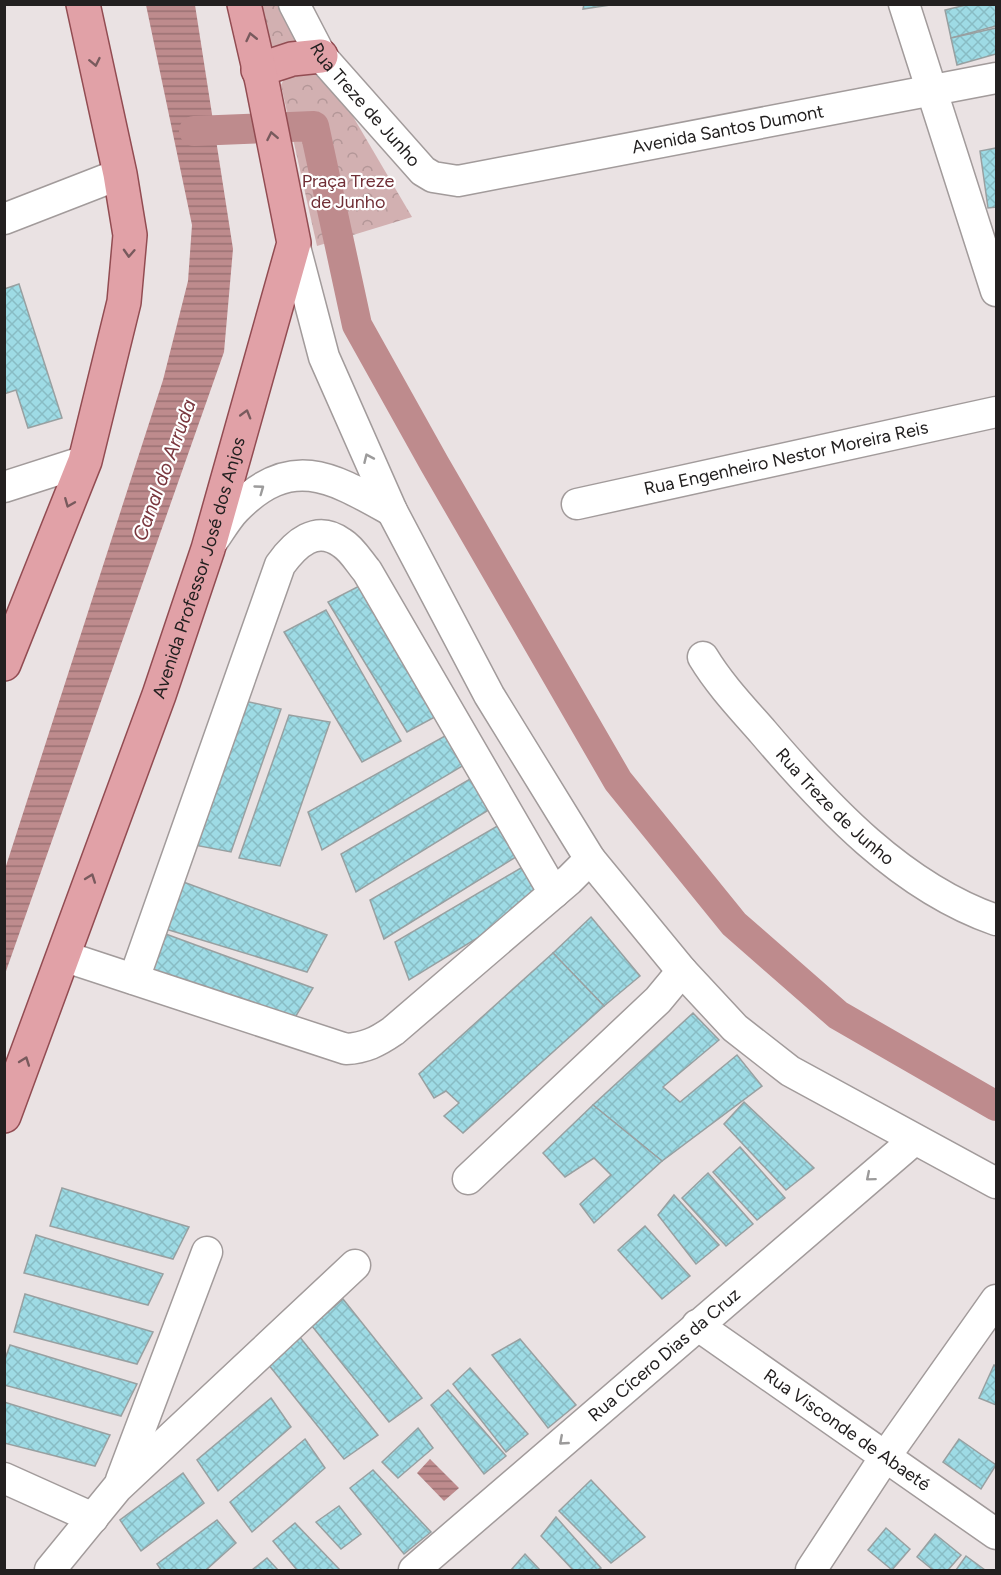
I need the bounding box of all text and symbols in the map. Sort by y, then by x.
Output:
one-way arrow [245,32,258,42]
street label: Rua Treze de Junho [305,39,425,171]
one-way arrow [88,56,101,66]
street label: Avenida Santos Dumont [630,100,826,158]
one-way arrow [266,131,279,141]
park label: Praça Treze de Junho [302,170,394,213]
one-way arrow [122,249,135,258]
water label: Canal do Arruda [127,396,201,544]
one-way arrow [239,409,251,420]
street label: Rua Engenheiro Nestor Moreira Reis [642,416,930,500]
street label: Avenida Professor José dos Anjos [148,435,250,701]
one-way arrow [364,453,376,464]
one-way arrow [253,486,264,497]
one-way arrow [63,497,76,508]
street label: Rua Treze de Junho [771,744,898,870]
one-way arrow [84,873,97,884]
one-way arrow [17,1056,30,1067]
one-way arrow [866,1170,877,1181]
street label: Rua Cícero Dias da Cruz [584,1283,745,1426]
street label: Rua Visconde de Abaeté [759,1364,935,1496]
one-way arrow [559,1434,570,1445]

